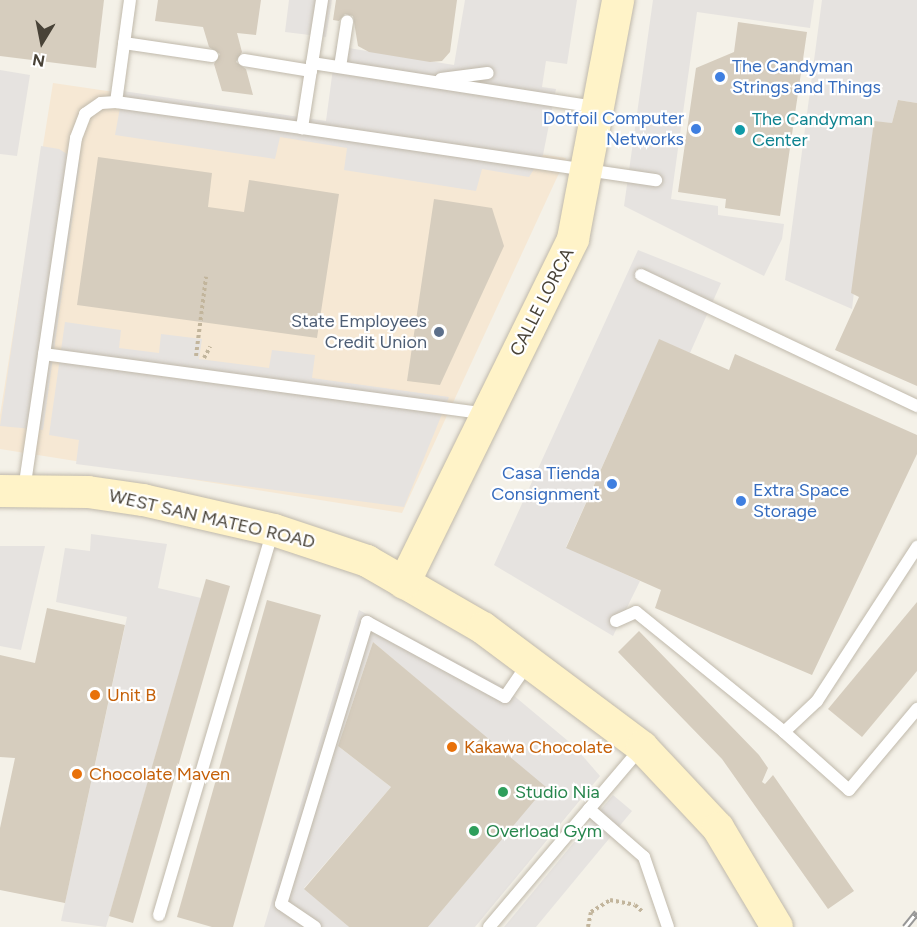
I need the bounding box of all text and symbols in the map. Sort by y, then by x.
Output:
north arrow [12,12,72,72]
text: N [31,50,47,71]
place label: The Candyman Strings and Things [732,56,881,98]
marker: The Candyman Strings and Things [713,70,727,84]
place label: Dotfoil Computer Networks [543,108,684,150]
place label: The Candyman Center [752,109,873,152]
marker: Dotfoil Computer Networks [689,122,703,136]
marker: The Candyman Center [733,123,747,137]
street label: CALLE LORCA [505,244,579,360]
place label: State Employees Credit Union [291,311,427,354]
marker: State Employees Credit Union [432,325,446,339]
place label: Casa Tienda Consignment [491,463,600,506]
marker: Casa Tienda Consignment [605,477,619,491]
place label: Extra Space Storage [753,480,849,522]
street label: WEST SAN MATEO ROAD [107,485,317,553]
marker: Extra Space Storage [734,494,748,508]
place label: Unit B [107,684,156,706]
marker: Unit B [88,688,102,702]
place label: Kakawa Chocolate [464,736,612,758]
marker: Kakawa Chocolate [445,740,459,754]
place label: Chocolate Maven [89,763,230,785]
marker: Chocolate Maven [70,767,84,781]
place label: Studio Nia [515,781,600,803]
marker: Studio Nia [496,785,510,799]
place label: Overload Gym [486,820,602,842]
marker: Overload Gym [467,824,481,838]

